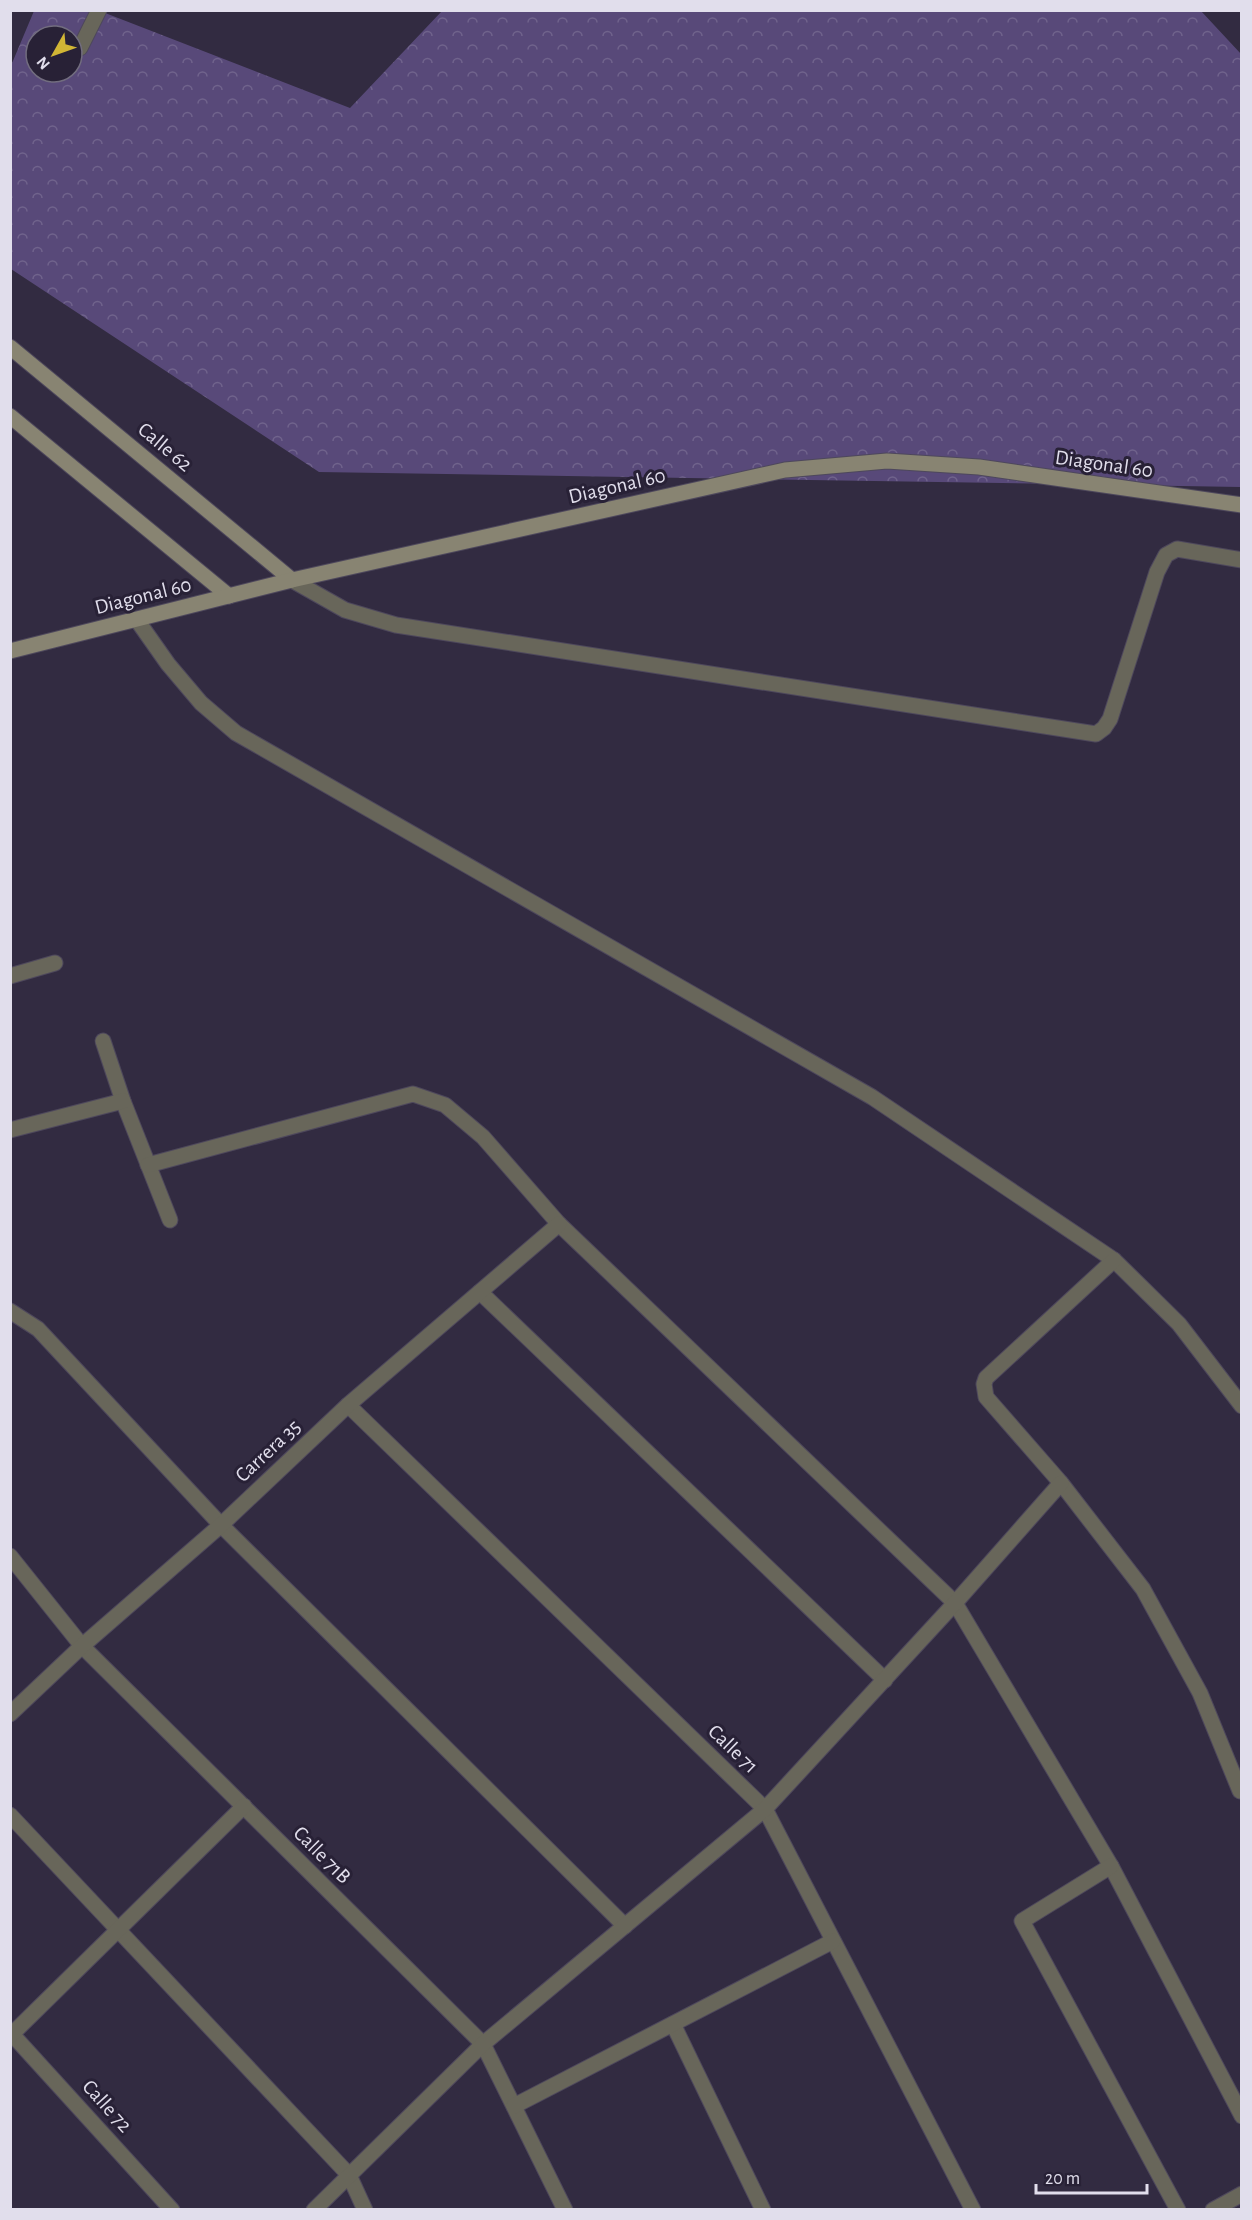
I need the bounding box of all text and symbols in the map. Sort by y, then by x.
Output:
north arrow [24,24,84,84]
text: N [34,54,53,72]
street label: Calle 62 [134,419,196,475]
street label: Diagonal 60 [1054,447,1154,481]
street label: Diagonal 60 [566,465,668,507]
street label: Diagonal 60 [93,574,193,618]
street label: Carrera 35 [231,1416,305,1486]
street label: Calle 71 [704,1721,762,1777]
street label: Calle 71B [289,1822,355,1888]
street label: Calle 72 [78,2076,136,2136]
scale bar [1036,2157,1147,2195]
text: 20 m [1045,2170,1080,2188]

